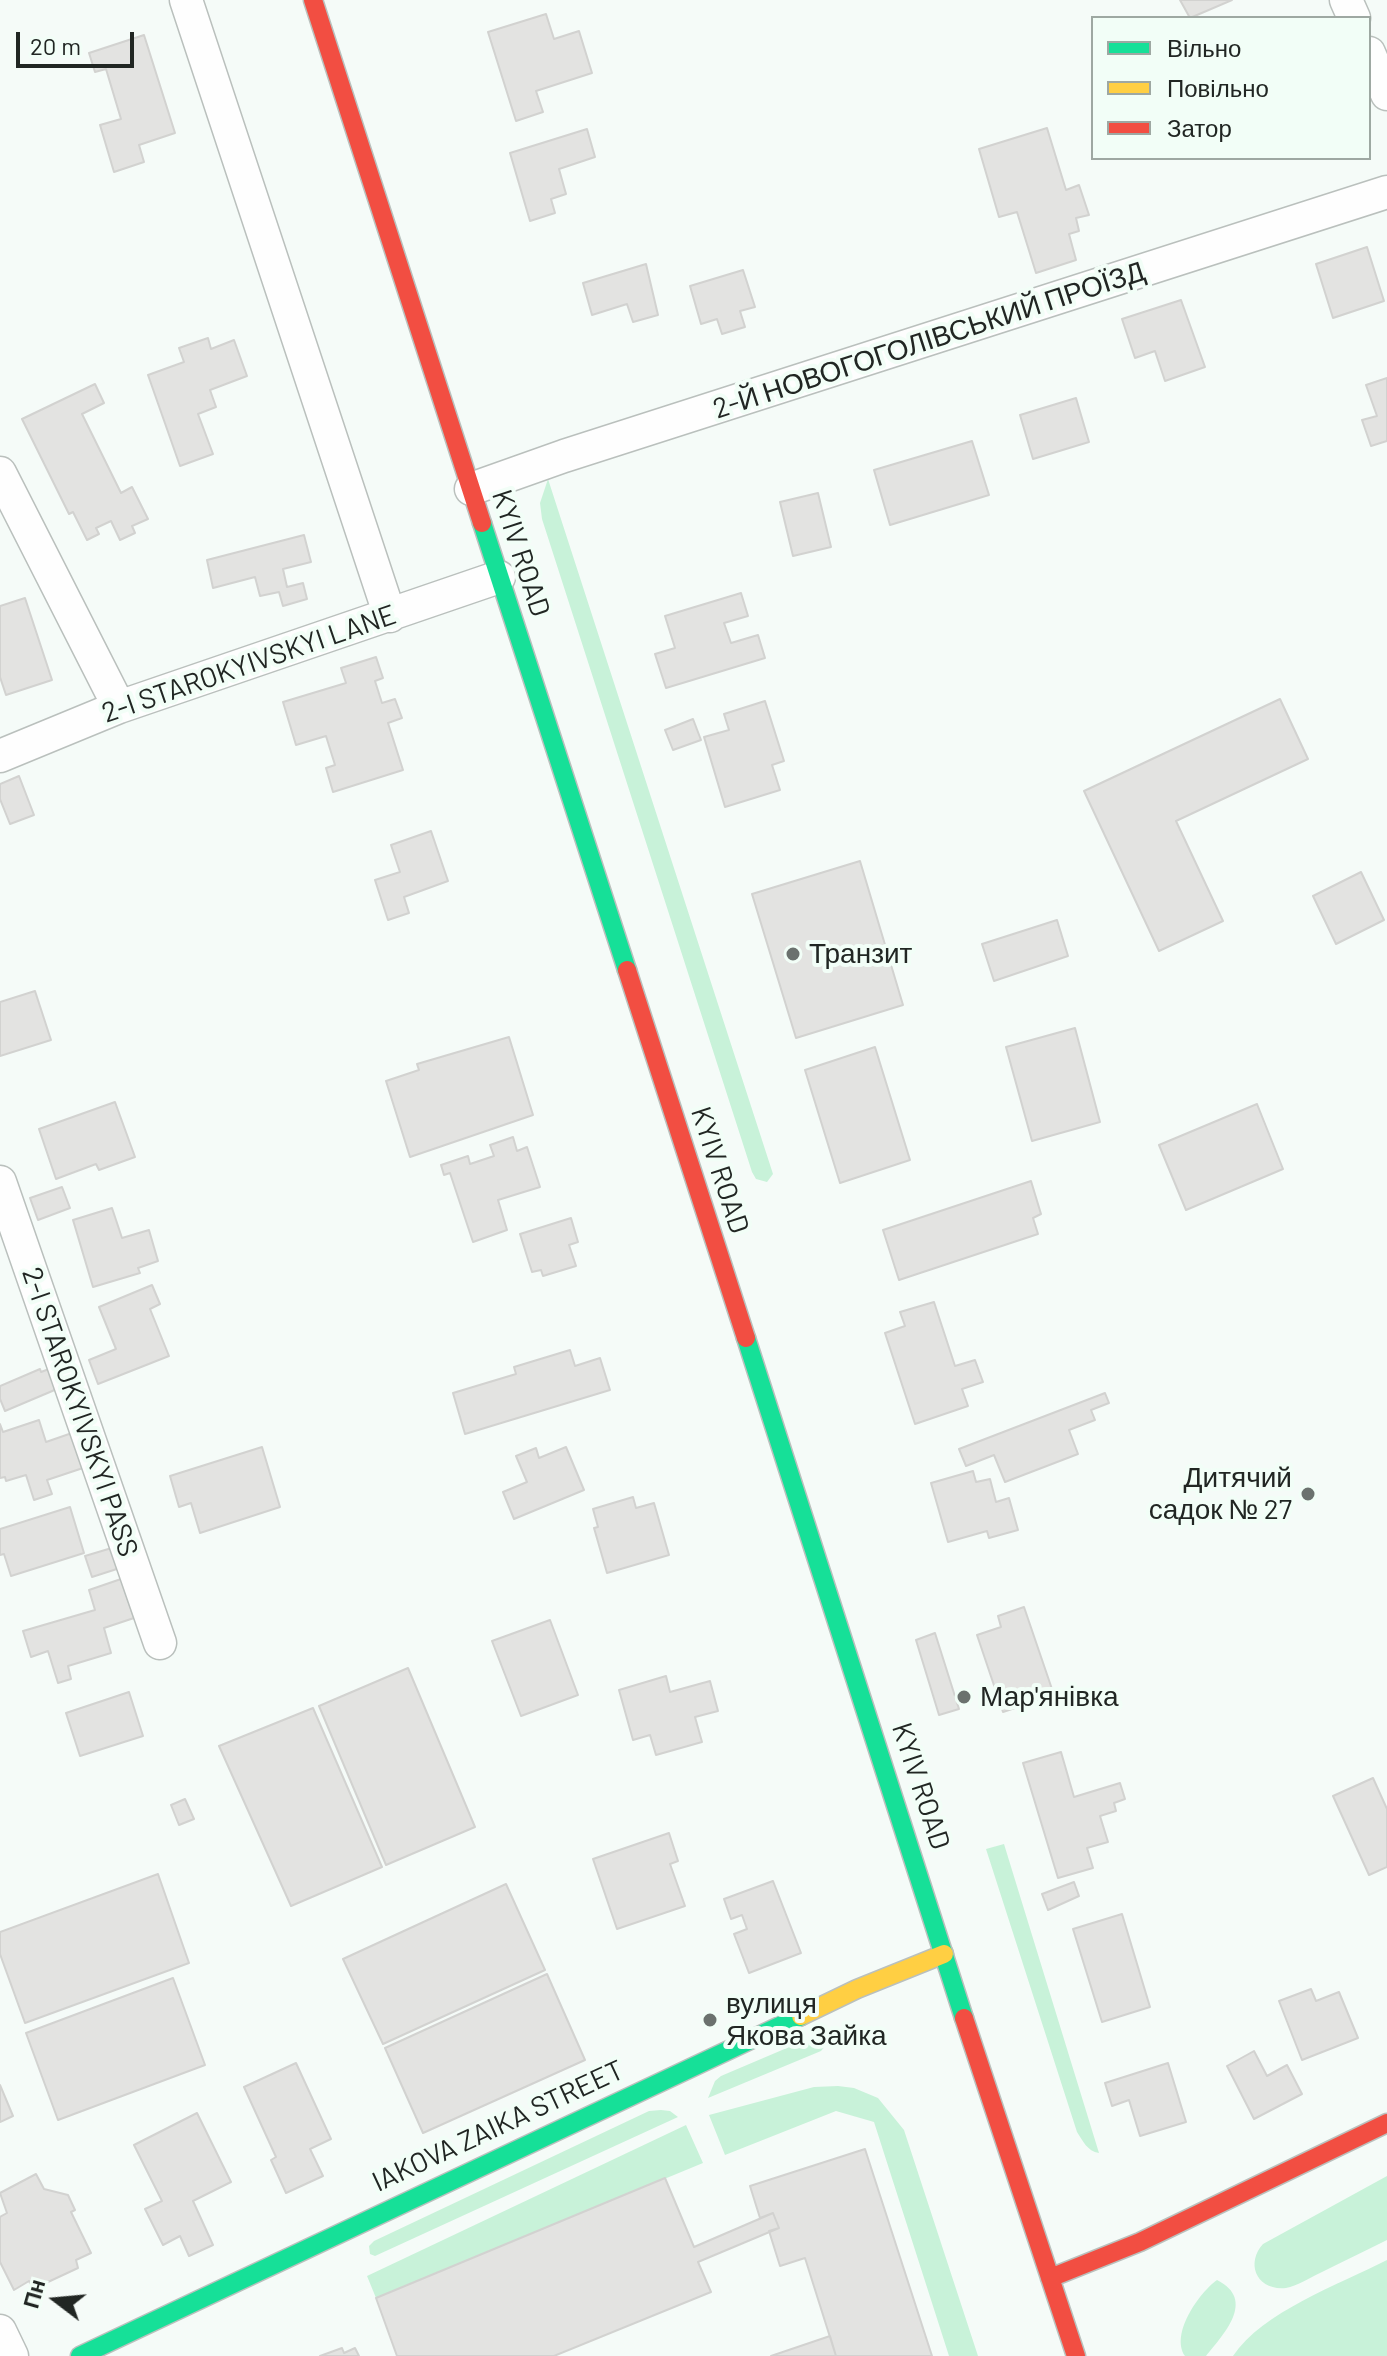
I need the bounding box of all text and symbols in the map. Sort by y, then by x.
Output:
scale bar [20,16,138,66]
legend [1091,16,1371,160]
text: 20 m [30,31,81,60]
text: Вільно [1167,33,1241,62]
text: Повільно [1167,73,1269,102]
text: Затор [1167,113,1232,142]
street label: 2-Й НОВОГОГОЛІВСЬКИЙ ПРОЇЗД [709,254,1149,426]
street label: KYIV ROAD [485,485,557,621]
street label: 2-I STAROKYIVSKYI LANE [98,598,400,730]
place label: Транзит [809,937,912,971]
marker: Транзит [784,945,802,963]
street label: KYIV ROAD [684,1102,756,1238]
street label: 2-I STAROKYIVSKYI PASS [15,1263,145,1561]
place label: Дитячий садок № 27 [1149,1461,1292,1527]
marker: Дитячий садок № 27 [1299,1485,1317,1503]
place label: Мар'янівка [980,1680,1119,1714]
marker: Мар'янівка [955,1688,973,1706]
street label: KYIV ROAD [885,1718,957,1854]
place label: вулиця Якова Зайка [726,1987,887,2053]
marker: вулиця Якова Зайка [701,2011,719,2029]
street label: IAKOVA ZAIKA STREET [367,2053,629,2199]
north arrow [16,2260,96,2340]
text: Пн [16,2276,49,2311]

